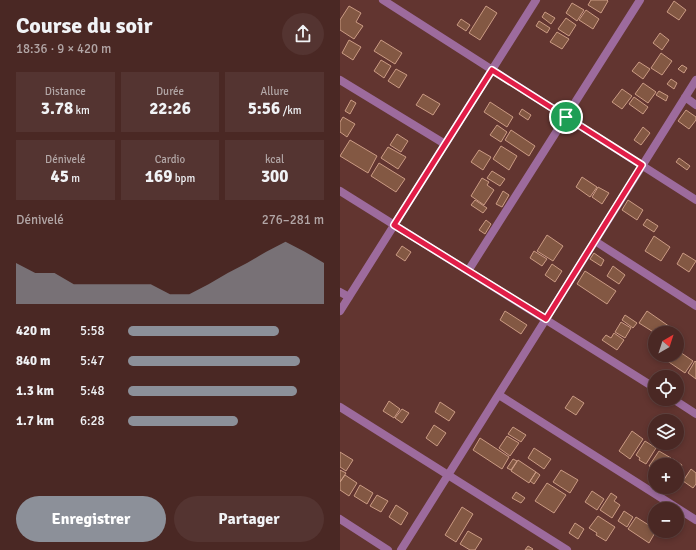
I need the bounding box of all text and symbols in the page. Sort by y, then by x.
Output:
text: Course du soir [16,12,152,39]
button: share [282,13,324,55]
text: 18:36 · 9 × 420 m [16,41,111,57]
text: Distance [45,85,86,98]
text: Durée [156,85,184,98]
text: Allure [261,85,289,98]
text: 3.78 [41,98,73,119]
text: 22:26 [149,98,191,119]
text: 5:56 [248,98,280,119]
pin [549,100,583,134]
text: km [73,104,90,117]
text: /km [280,104,302,117]
icon: arrive [555,106,577,128]
text: Dénivelé [45,153,86,166]
text: Cardio [155,153,185,166]
text: kcal [265,153,284,166]
text: 45 [51,166,69,187]
text: 169 [145,166,172,187]
text: 300 [261,166,288,187]
text: m [69,172,80,185]
text: bpm [172,172,195,185]
text: Dénivelé [16,212,64,228]
text: 276–281 m [262,212,324,228]
text: 420 m [16,323,50,339]
text: 5:58 [80,323,105,339]
north arrow [648,326,684,362]
map controls [648,326,684,538]
text: 840 m [16,353,50,369]
text: 5:47 [80,353,105,369]
button: locate [648,370,684,406]
text: 1.3 km [16,383,54,399]
text: 5:48 [80,383,105,399]
text: 1.7 km [16,413,54,429]
text: 6:28 [80,413,105,429]
button: layers [648,414,684,450]
button: + [648,458,684,494]
button: Enregistrer [16,496,166,542]
button: Partager [174,496,324,542]
button: − [648,502,684,538]

